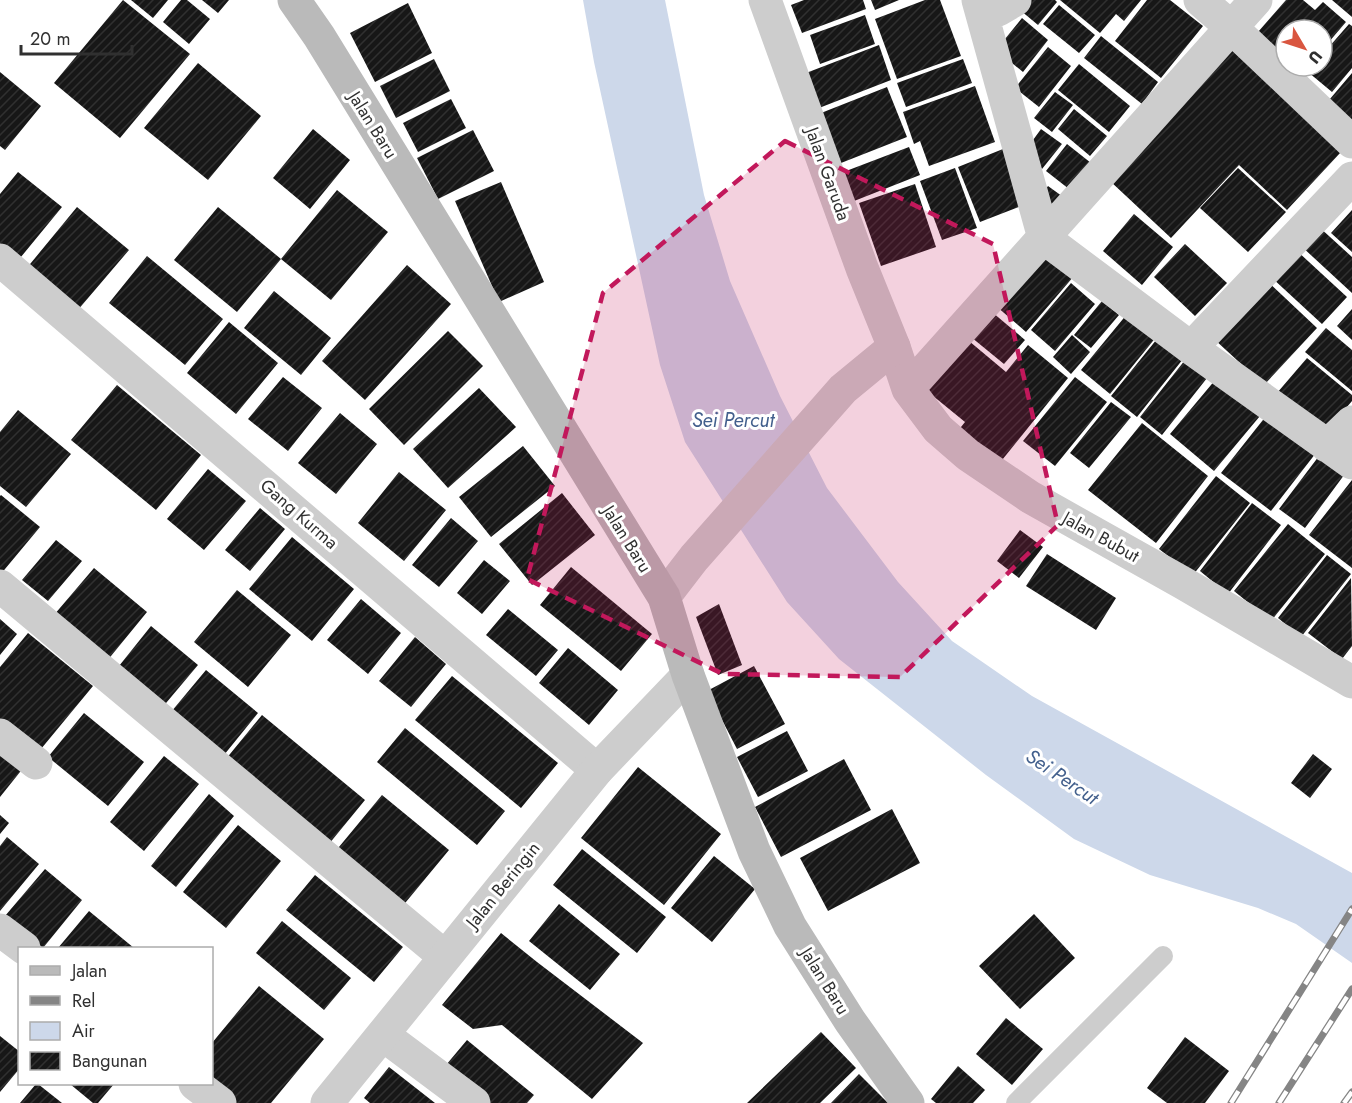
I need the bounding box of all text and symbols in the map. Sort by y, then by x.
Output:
scale bar [21,18,132,56]
north arrow [1274,18,1334,78]
text: 20 m [30,26,70,52]
text: U [1303,46,1328,69]
street label: Jalan Baru [341,85,404,164]
street label: Jalan Garuda [798,122,857,224]
water label: Sei Percut [692,406,775,435]
street label: Gang Kurma [254,473,344,555]
street label: Jalan Baru [595,499,658,578]
street label: Jalan Bubut [1056,504,1145,569]
water label: Sei Percut [1020,742,1105,813]
street label: Jalan Beringin [459,836,546,935]
street label: Jalan Baru [793,941,856,1020]
legend [18,947,213,1085]
text: Jalan [70,958,107,984]
text: Rel [72,988,96,1014]
text: Air [72,1018,96,1044]
text: Bangunan [72,1048,147,1074]

